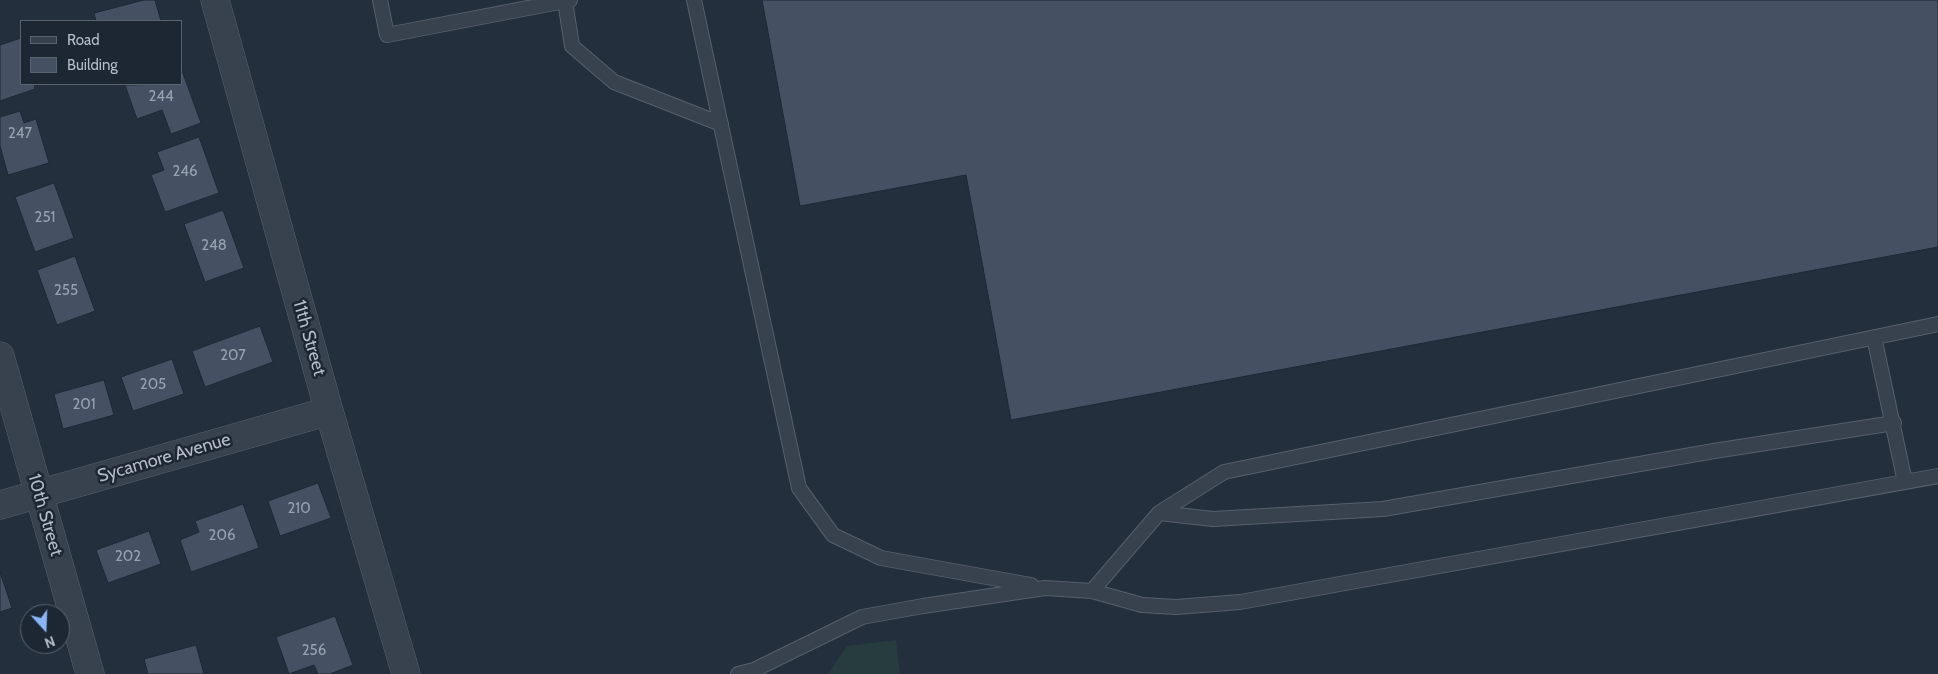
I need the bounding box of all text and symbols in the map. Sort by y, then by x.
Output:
legend [20,20,182,85]
text: Road [67,31,100,49]
text: Building [67,56,118,74]
house number: 244 [148,88,174,106]
house number: 247 [8,125,32,143]
house number: 246 [172,163,198,181]
house number: 251 [35,209,55,227]
house number: 248 [201,237,227,255]
house number: 255 [54,282,78,300]
street label: 11th Street [288,298,330,378]
house number: 207 [220,347,246,365]
house number: 205 [140,376,166,394]
house number: 201 [72,396,96,414]
street label: Sycamore Avenue [95,429,233,487]
street label: 10th Street [23,471,67,559]
house number: 210 [287,500,311,518]
house number: 206 [209,527,235,545]
house number: 202 [115,548,141,566]
north arrow [20,604,70,654]
text: N [42,632,58,652]
house number: 256 [302,642,326,660]

